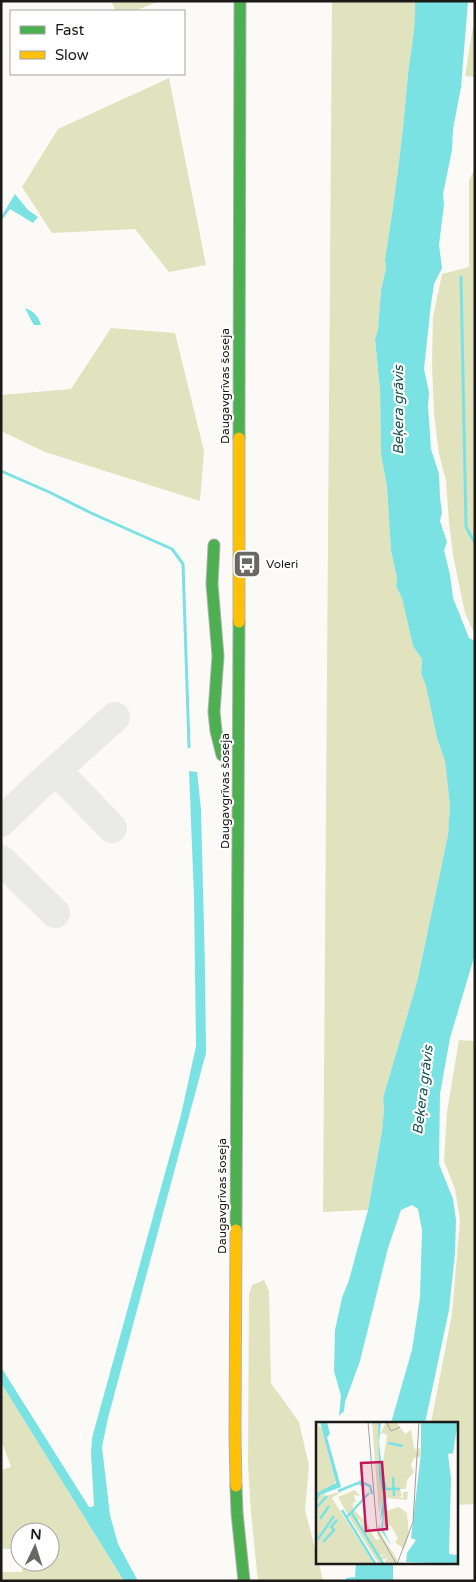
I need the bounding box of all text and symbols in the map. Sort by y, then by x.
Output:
legend [10,10,185,75]
text: Fast [55,21,85,39]
text: Slow [55,46,89,64]
street label: Daugavgrīvas šoseja [218,328,232,444]
water label: Beķera grāvis [390,364,407,455]
bus stop icon: Voleri [232,549,262,579]
place label: Voleri [266,557,298,571]
street label: Daugavgrīvas šoseja [218,733,232,849]
water label: Beķera grāvis [409,1043,437,1135]
street label: Daugavgrīvas šoseja [215,1138,229,1254]
inset map [316,1422,458,1564]
north arrow [10,1522,60,1572]
text: N [30,1526,42,1543]

